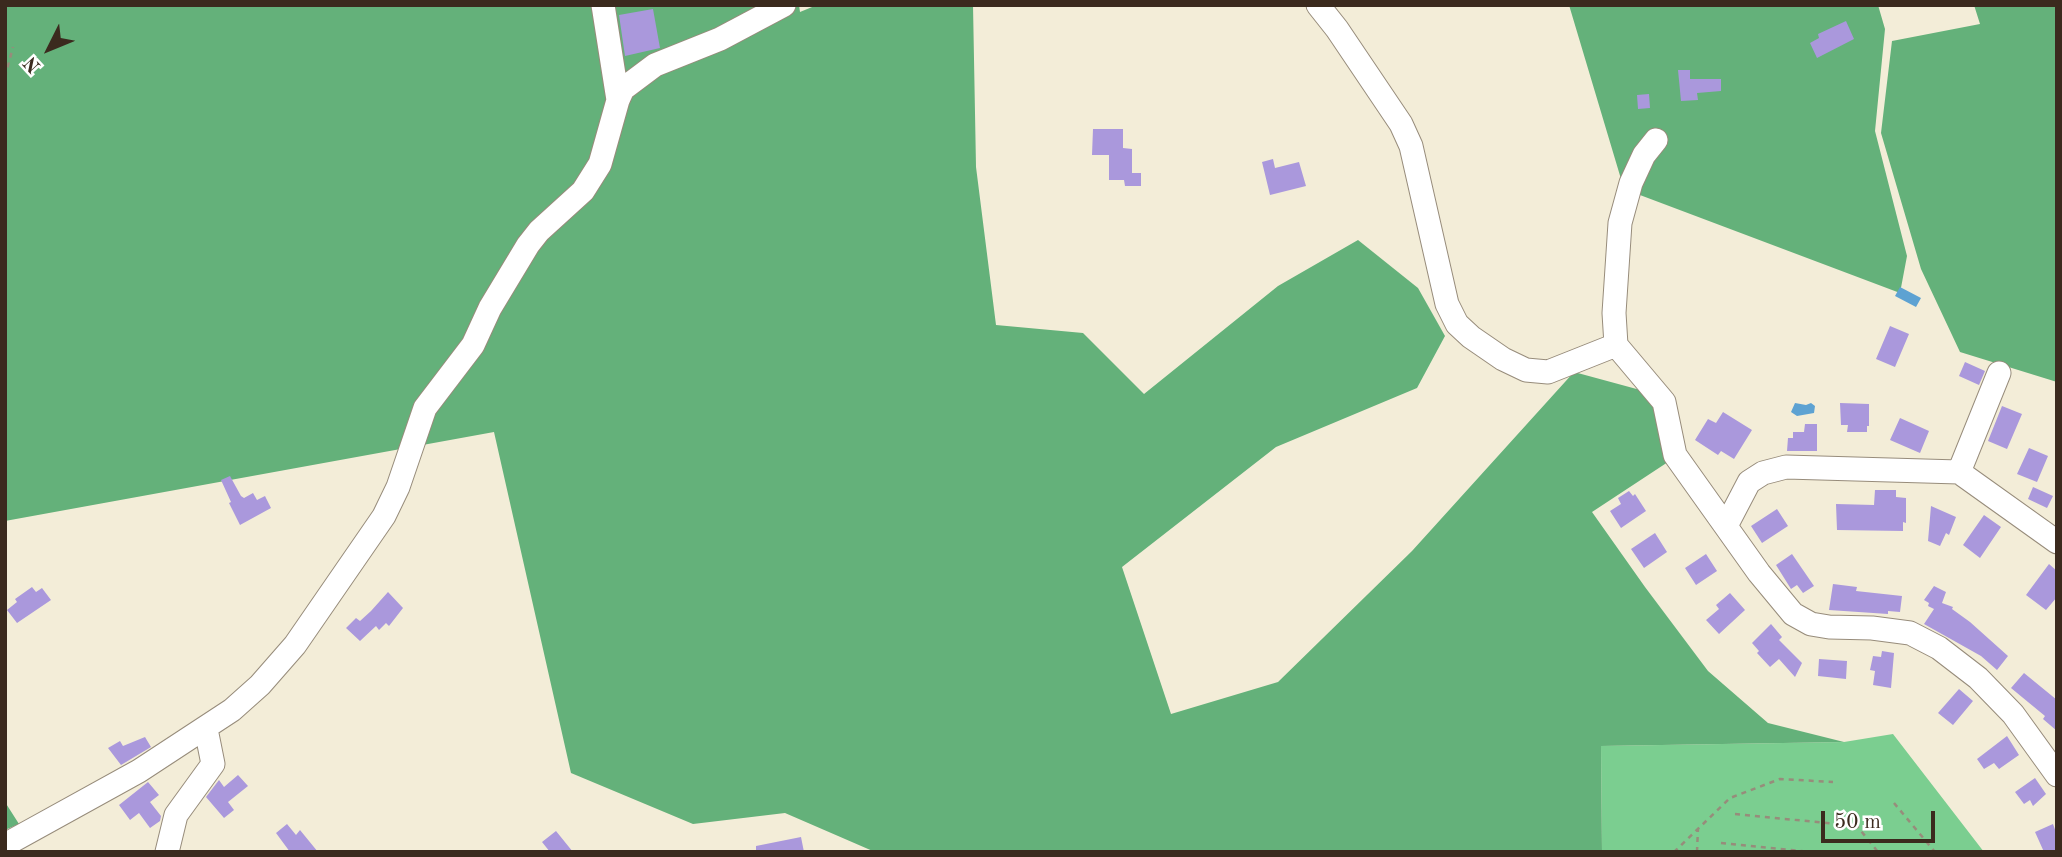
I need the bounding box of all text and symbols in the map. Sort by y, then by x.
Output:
north arrow [14,14,84,84]
text: N [21,52,45,75]
scale bar [1824,798,1938,842]
text: 50 m [1834,812,1881,833]

